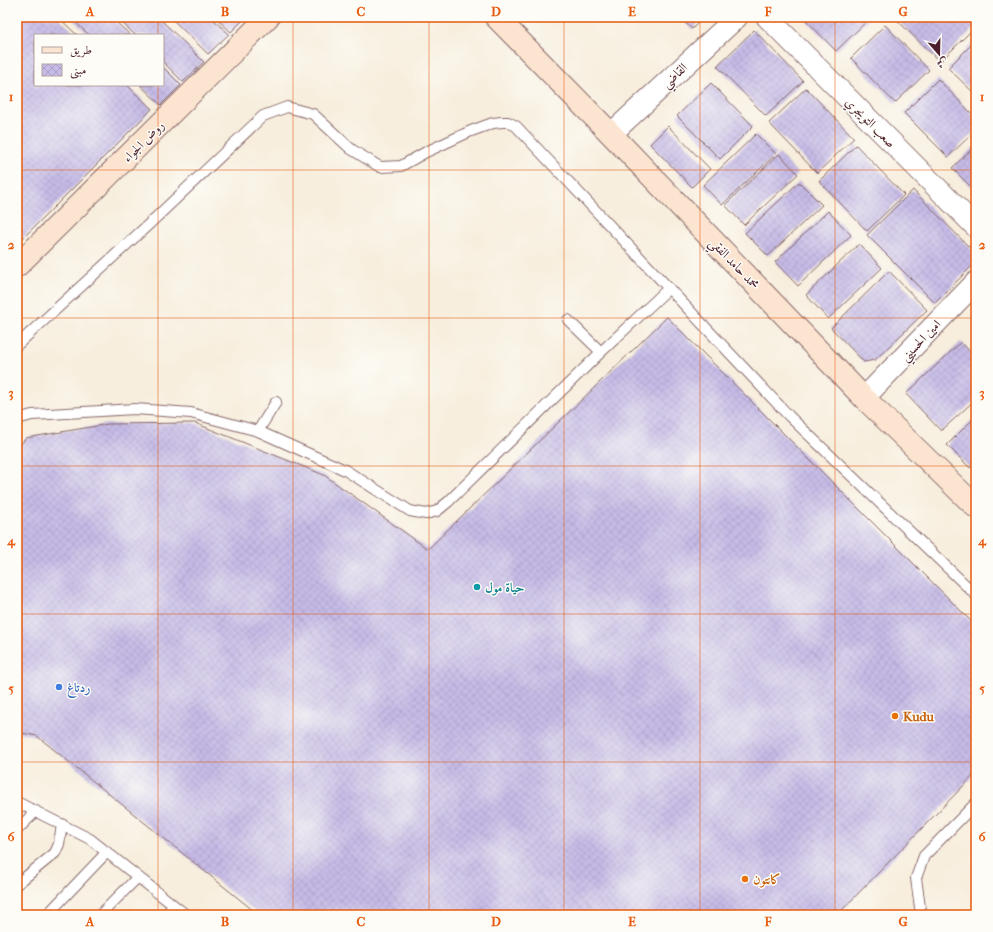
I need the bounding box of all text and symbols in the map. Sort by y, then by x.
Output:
text: A [85,4,95,19]
text: B [221,4,230,19]
text: C [357,4,366,19]
text: D [491,4,501,19]
text: E [628,4,636,19]
text: F [764,4,772,19]
text: G [898,4,908,19]
legend [34,34,164,86]
north arrow [919,34,959,74]
text: طريق [70,43,92,58]
text: ش [935,55,950,71]
street label: القاضي [658,60,694,95]
text: مبنى [70,63,86,79]
text: 1 [9,89,14,104]
text: 1 [980,89,985,104]
street label: صعب التويجري [840,94,899,153]
street label: روض الجواء [120,118,168,166]
street label: محمد حامد الفقي [702,235,763,296]
text: 2 [8,237,15,252]
text: 2 [979,237,986,252]
street label: امين الحسيني [897,316,947,367]
text: 3 [8,385,14,401]
text: 3 [979,385,985,401]
text: 4 [6,533,16,549]
text: 4 [977,533,987,549]
place label: حياة مول [485,580,525,596]
marker: حياة مول [472,582,482,592]
place label: ردتاغ [67,680,91,698]
text: 5 [8,681,14,696]
text: 5 [979,681,985,696]
marker: ردتاغ [54,682,64,692]
place label: Kudu [903,709,935,724]
marker: Kudu [890,711,900,721]
text: 6 [7,829,15,844]
text: 6 [978,829,986,844]
place label: كانتون [753,872,781,888]
marker: كانتون [740,874,750,884]
text: A [85,914,95,929]
text: B [221,914,230,929]
text: C [357,914,366,929]
text: D [491,914,501,929]
text: E [628,914,636,929]
text: F [764,914,772,929]
text: G [898,914,908,929]

